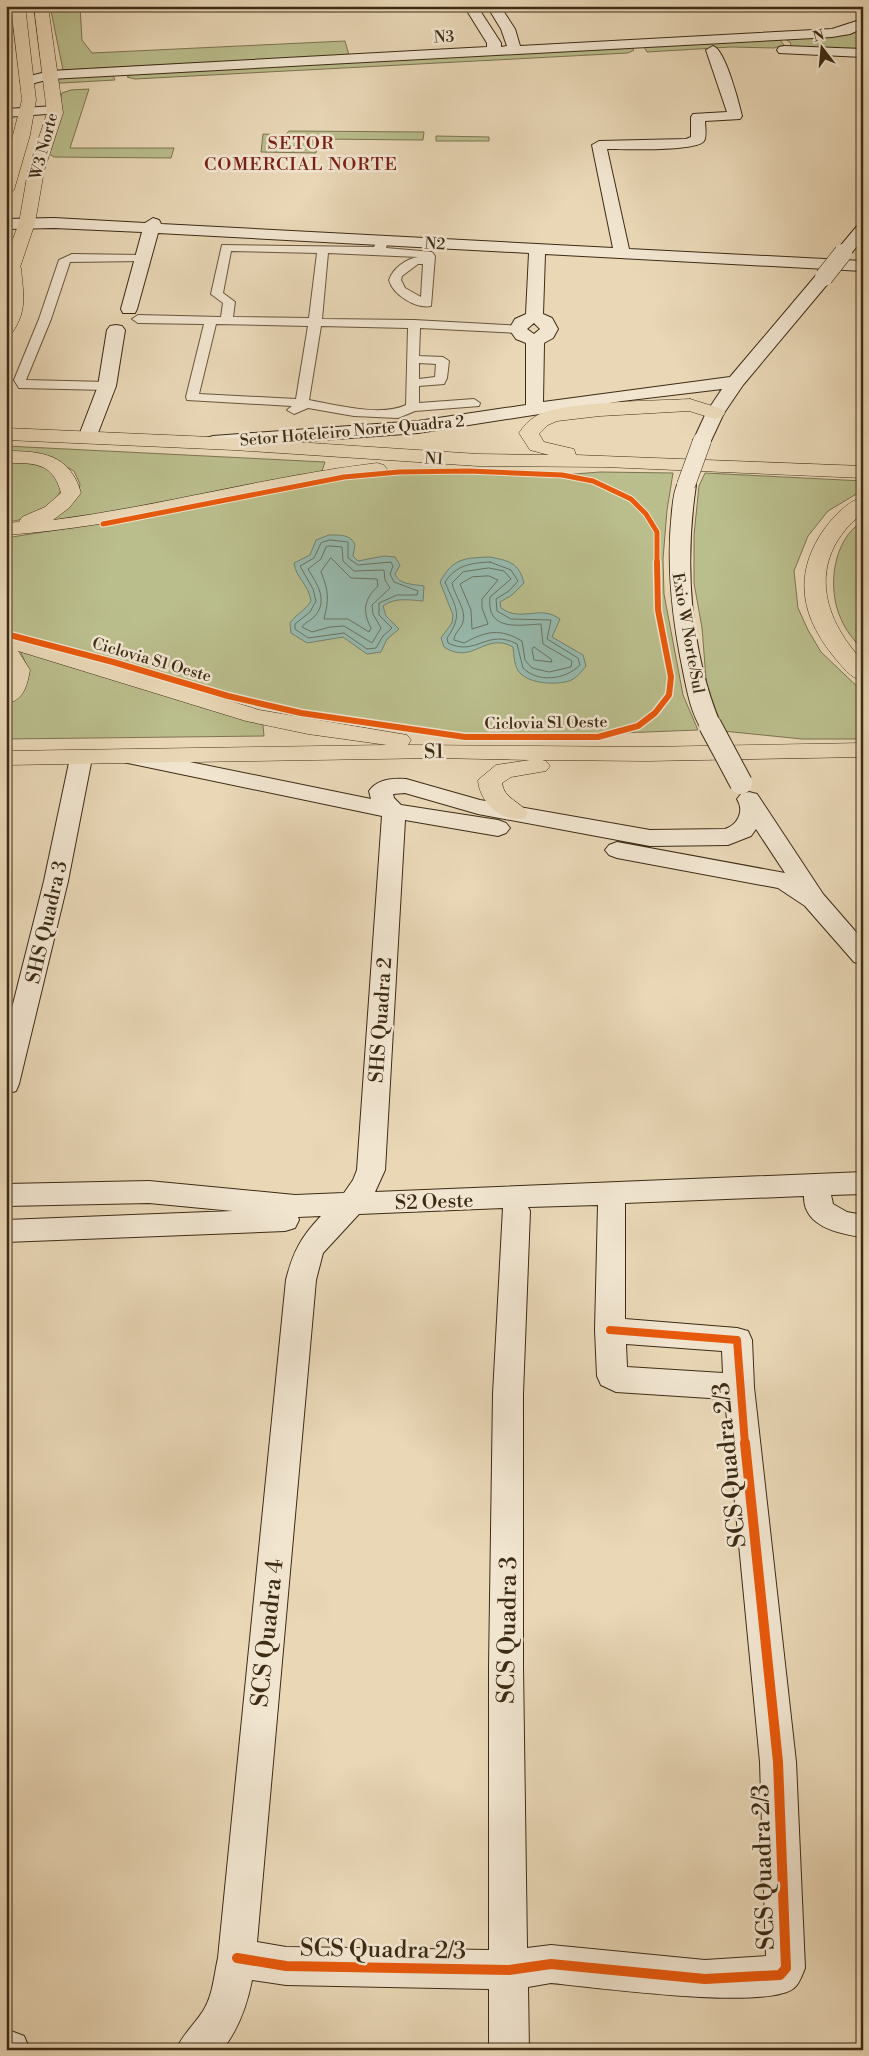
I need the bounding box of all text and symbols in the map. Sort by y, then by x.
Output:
north arrow [796,22,846,72]
street label: N3 [433,26,455,48]
text: N [811,26,826,47]
street label: W3 Norte [25,111,62,183]
district label: SETOR COMERCIAL NORTE [204,132,398,176]
street label: N2 [424,233,446,255]
street label: Setor Hoteleiro Norte Quadra 2 [239,411,465,451]
street label: N1 [424,449,444,469]
street label: Exio W Norte/Sul [668,571,709,695]
street label: Ciclovia S1 Oeste [90,633,214,687]
street label: Ciclovia S1 Oeste [484,712,608,734]
street label: S1 [424,740,445,765]
street label: SHS Quadra 3 [21,858,74,986]
street label: SHS Quadra 2 [365,956,398,1084]
street label: S2 Oeste [394,1189,474,1216]
street label: SCS Quadra 2/3 [706,1381,754,1549]
street label: SCS Quadra 3 [492,1556,524,1704]
street label: SCS Quadra 4 [245,1558,291,1709]
street label: SCS Quadra 2/3 [746,1783,782,1950]
street label: SCS Quadra 2/3 [300,1934,466,1966]

